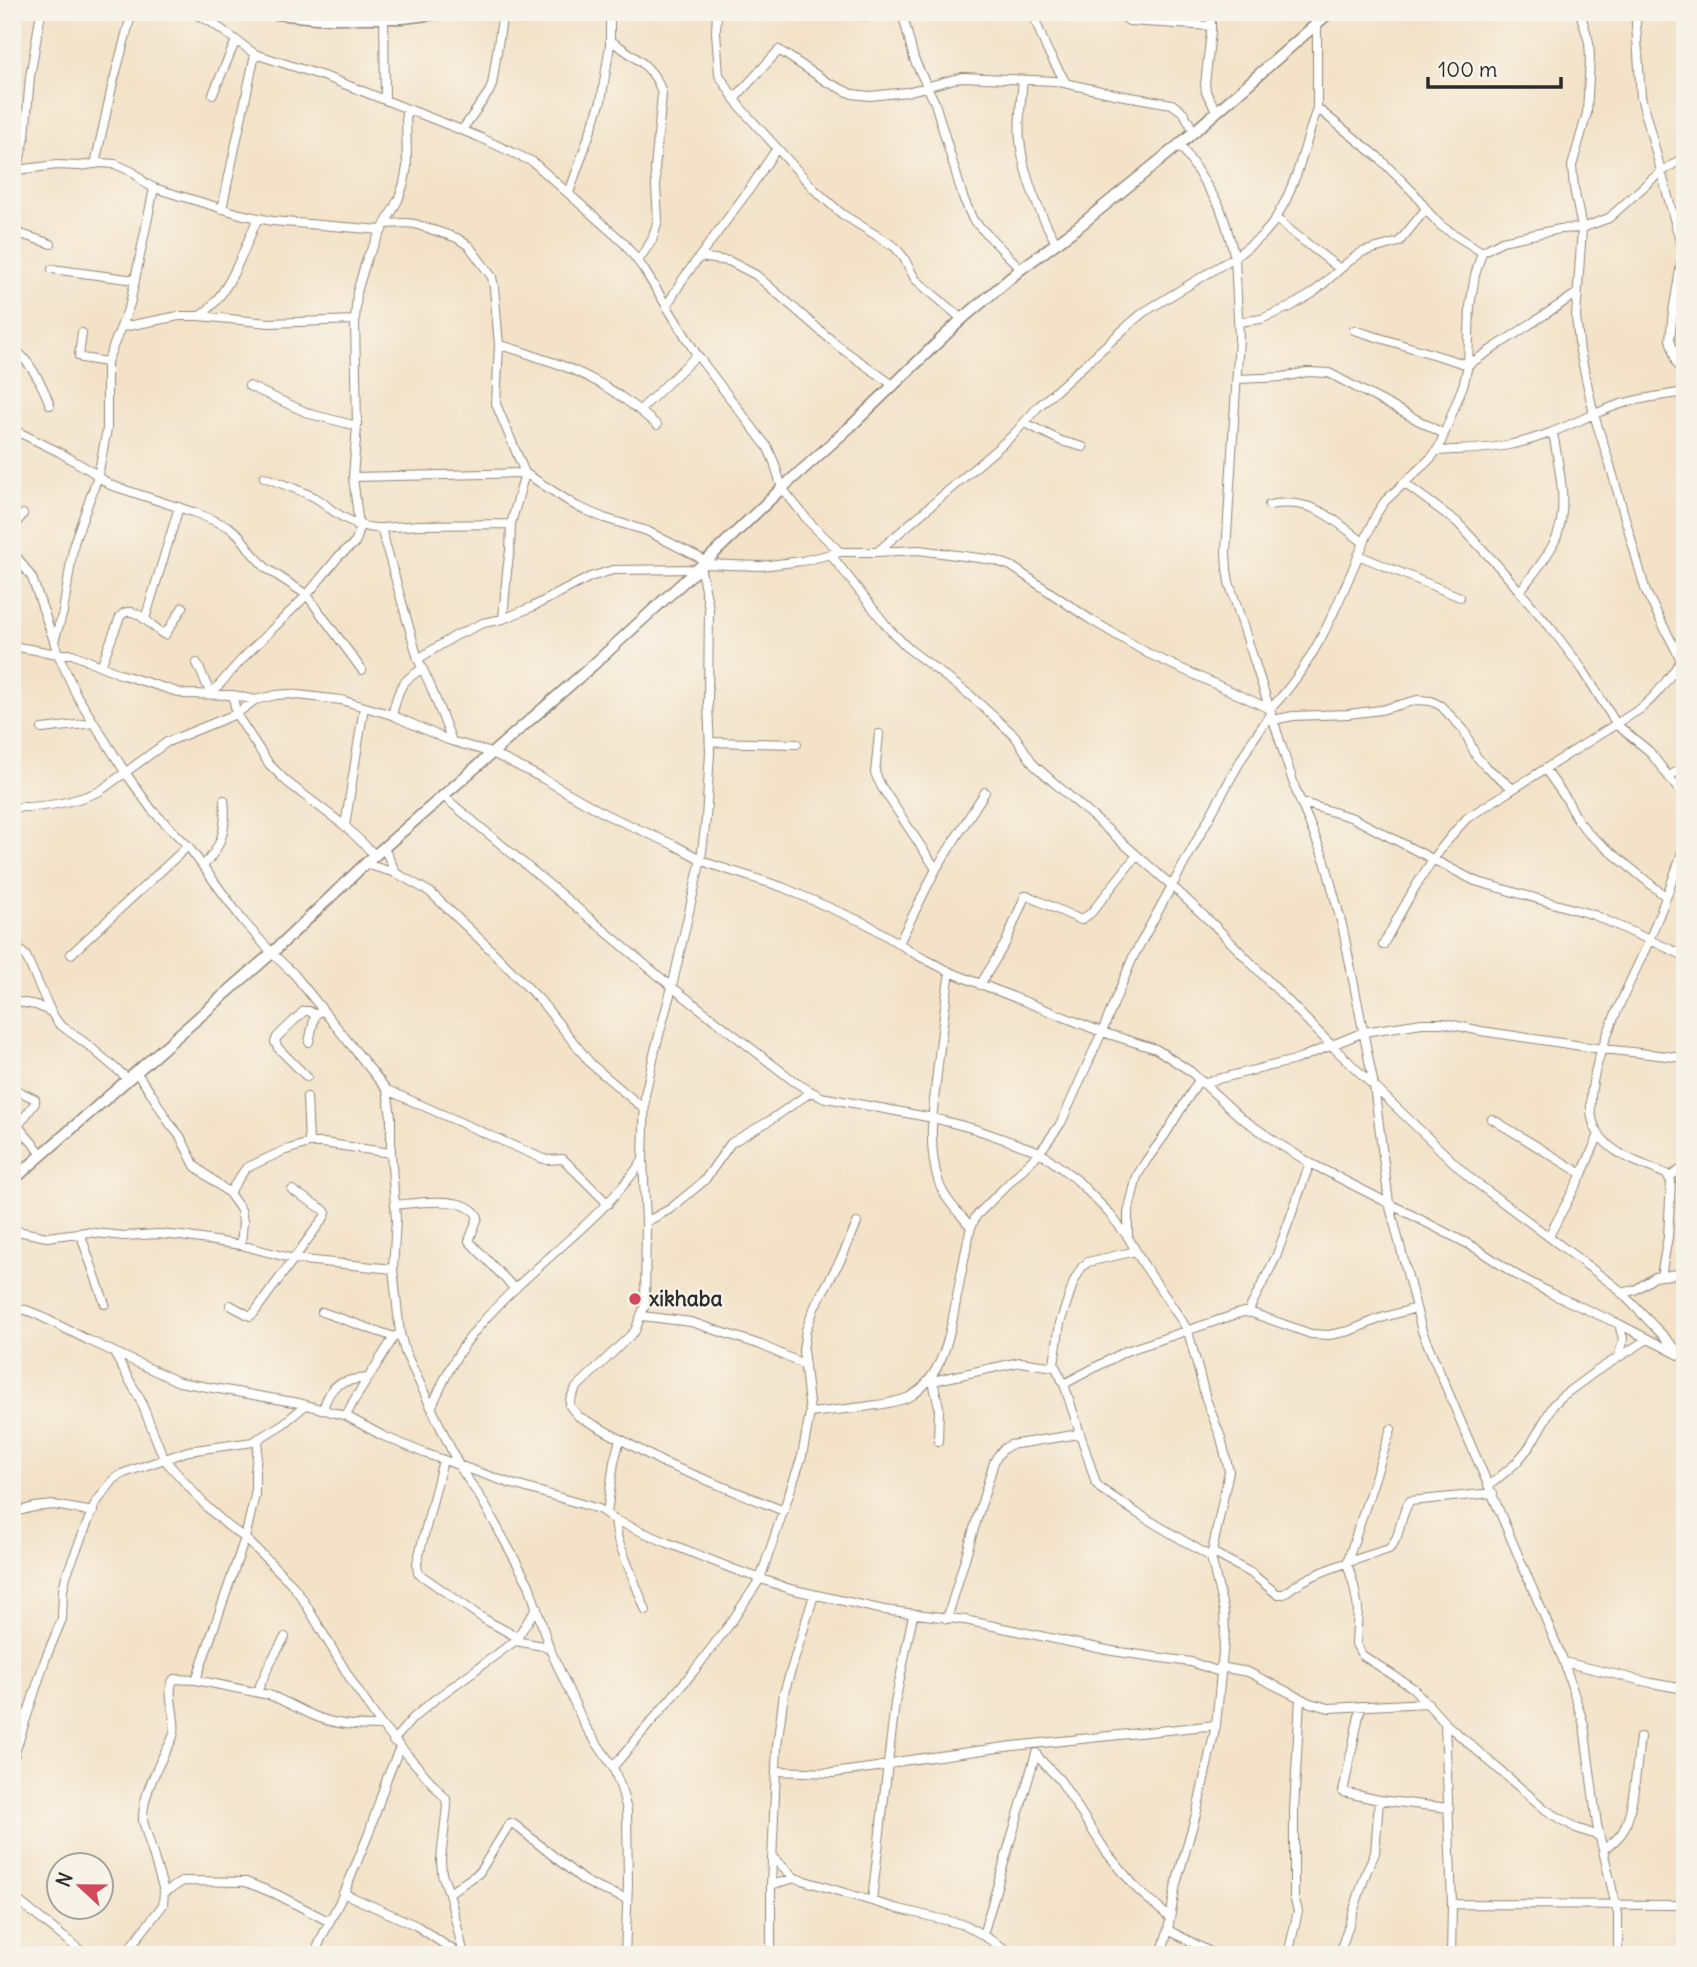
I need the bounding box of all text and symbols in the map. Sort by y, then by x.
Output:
scale bar [1428,46,1560,90]
text: 100 m [1438,56,1497,83]
place label: xikhaba [649,1285,722,1312]
marker: xikhaba [627,1291,643,1307]
north arrow [46,1852,116,1922]
text: N [51,1869,78,1890]

